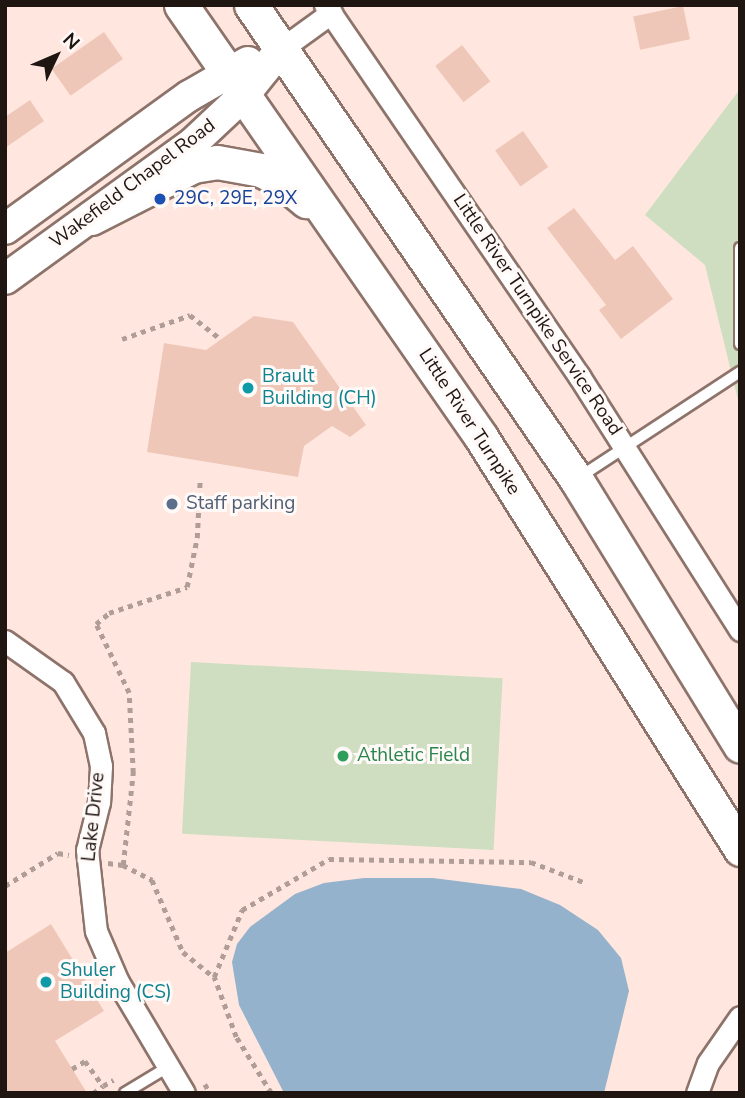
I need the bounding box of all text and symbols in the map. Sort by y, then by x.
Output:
north arrow [21,21,91,91]
text: N [57,27,85,56]
street label: Wakefield Chapel Road [46,114,220,254]
place label: 29C, 29E, 29X [174,188,297,210]
street label: Little River Turnpike Service Road [448,190,626,440]
marker: 29C, 29E, 29X [152,191,168,207]
street label: Little River Turnpike [413,344,525,500]
place label: Brault Building (CH) [262,366,377,410]
marker: Brault Building (CH) [240,380,256,396]
place label: Staff parking [186,493,295,515]
marker: Staff parking [164,496,180,512]
place label: Athletic Field [357,745,470,767]
marker: Athletic Field [335,748,351,764]
street label: Lake Drive [78,771,110,863]
place label: Shuler Building (CS) [60,960,172,1004]
marker: Shuler Building (CS) [38,974,54,990]

